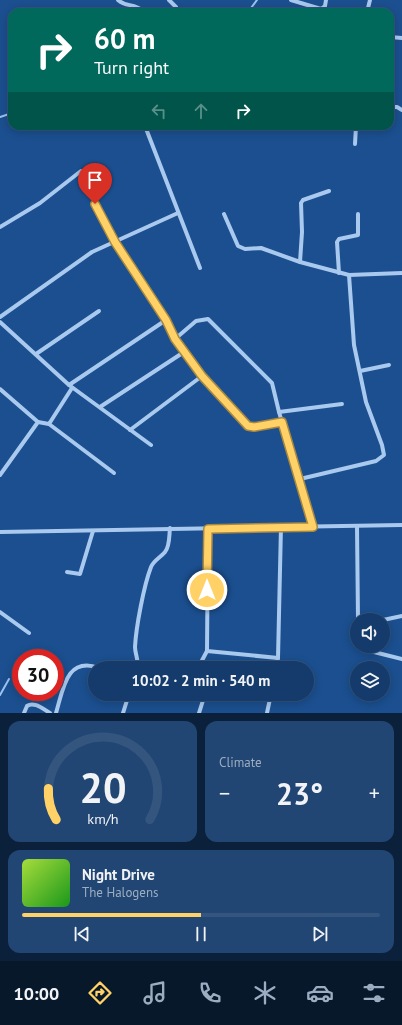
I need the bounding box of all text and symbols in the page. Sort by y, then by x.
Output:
text: 60 m [94,20,155,57]
icon: right [28,24,80,76]
text: Turn right [94,56,169,79]
icon: left [148,100,170,122]
icon: ahead [190,100,212,122]
icon: right [232,100,254,122]
pin [78,163,112,204]
icon: arrive [84,169,106,191]
position arrow [186,569,228,611]
map controls [350,613,390,701]
button: sound [350,613,390,653]
speed limit sign: 30 [12,649,64,701]
button: layers [350,661,390,701]
text: 10:02 · 2 min · 540 m [132,671,270,690]
text: Climate [219,754,262,771]
text: 20 [79,760,126,813]
text: 23° [276,774,323,813]
text: − [219,779,230,807]
text: + [369,779,380,807]
text: km/h [87,808,118,827]
text: Night Drive [82,865,155,884]
text: The Halogens [82,884,159,901]
icon: previous [71,923,93,945]
icon: pause [190,923,212,945]
icon: next [309,923,331,945]
icon: directions [86,979,114,1007]
icon: music [141,979,169,1007]
icon: phone [196,979,224,1007]
icon: climate [251,979,279,1007]
icon: car [306,979,334,1007]
icon: filters [360,979,388,1007]
text: 10:00 [13,982,59,1005]

